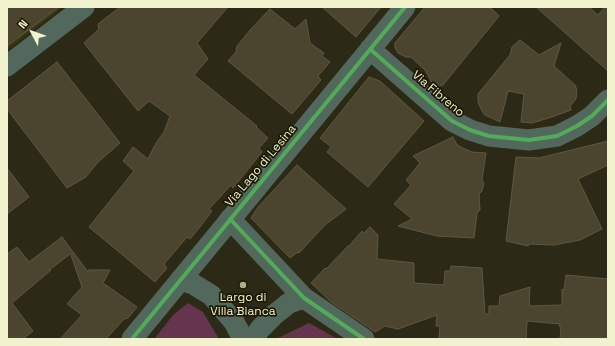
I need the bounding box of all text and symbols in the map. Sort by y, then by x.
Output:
north arrow [12,12,52,52]
text: N [15,17,31,32]
street label: Via Fibreno [409,68,467,120]
street label: Via Lago di Lesina [222,122,300,210]
marker: Largo di Villa Bianca [238,280,248,290]
place label: Largo di Villa Bianca [210,291,276,319]

